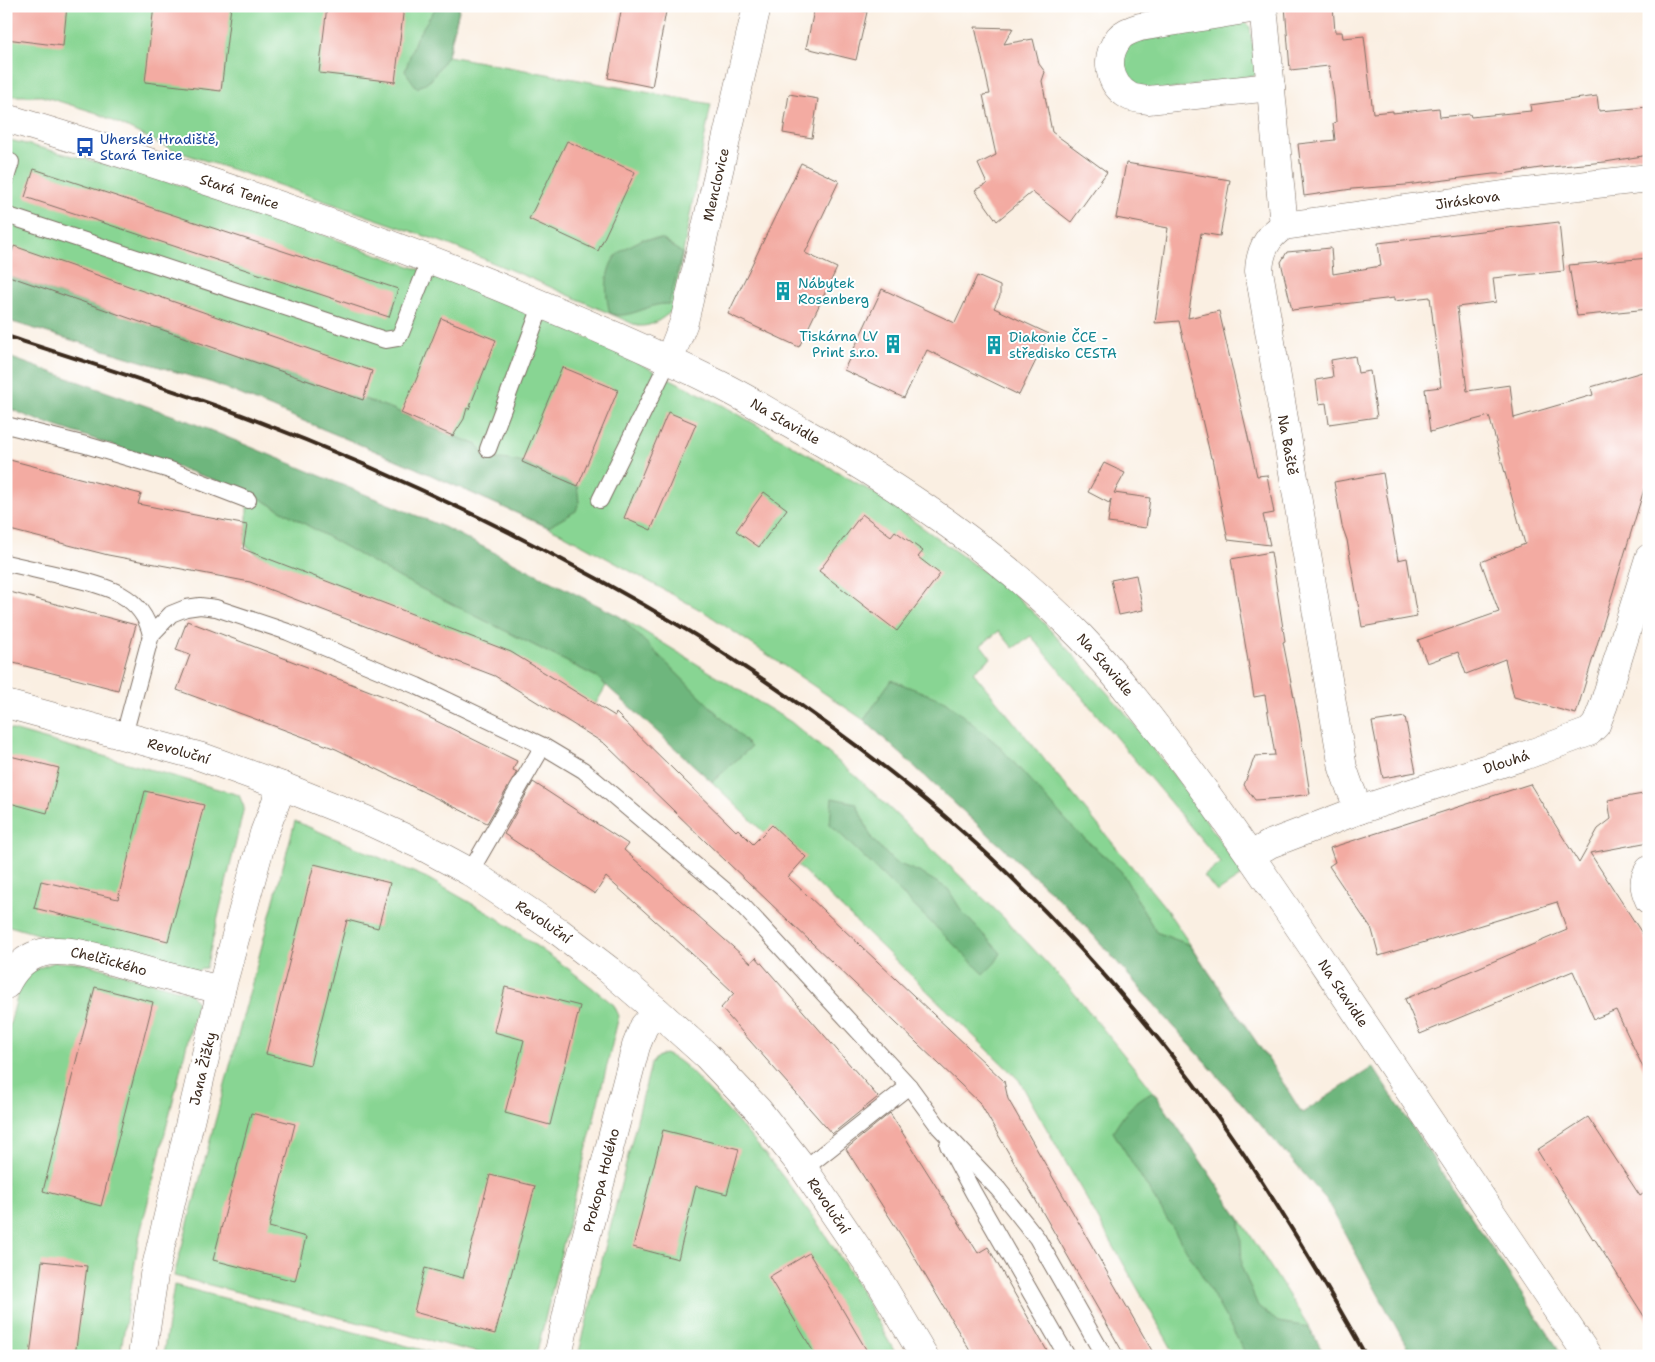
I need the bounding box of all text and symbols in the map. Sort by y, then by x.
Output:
place label: Uherské Hradiště, Stará Tenice [100,130,219,164]
bus stop icon: Uherské Hradiště, Stará Tenice [74,136,96,158]
street label: Menclovice [699,146,733,223]
street label: Stará Tenice [198,170,282,213]
street label: Jiráskova [1434,187,1501,213]
place label: Nábytek Rosenberg [798,274,869,308]
building icon: Nábytek Rosenberg [772,280,794,302]
place label: Tiskárna LV Print s.r.o. [799,327,879,361]
place label: Diakonie ČCE - středisko CESTA [1009,328,1117,362]
building icon: Tiskárna LV Print s.r.o. [882,333,904,355]
building icon: Diakonie ČCE - středisko CESTA [983,334,1005,356]
street label: Na Stavidle [747,394,824,449]
street label: Na Baště [1274,413,1302,477]
street label: Na Stavidle [1073,629,1138,700]
street label: Revoluční [146,734,213,768]
street label: Dlouhá [1481,746,1532,778]
street label: Revoluční [512,896,575,947]
street label: Chelčického [69,943,149,980]
street label: Na Stavidle [1314,956,1372,1031]
street label: Jana Žižky [185,1030,220,1107]
street label: Prokopa Holého [579,1126,623,1234]
street label: Revoluční [803,1174,854,1237]

